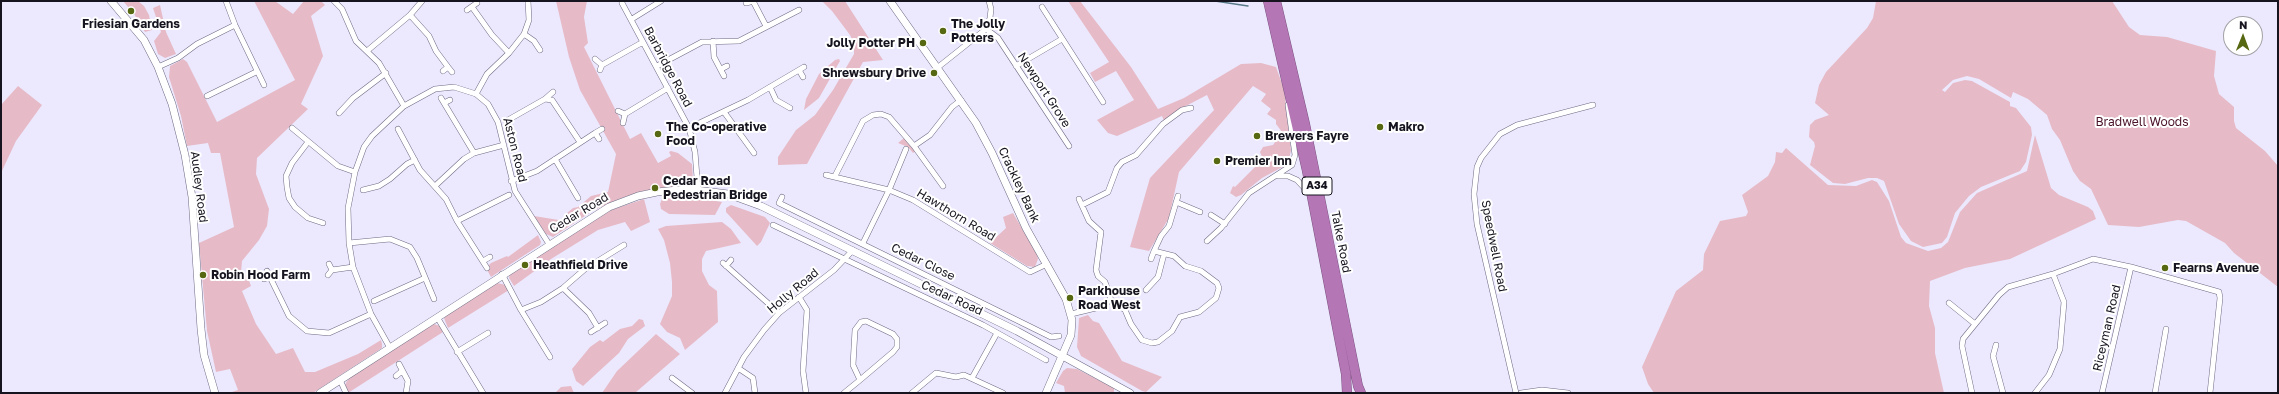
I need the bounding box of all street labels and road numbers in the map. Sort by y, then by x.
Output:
street label: Barbridge Road [641,24,695,110]
street label: Newport Grove [1014,50,1074,130]
street label: Aston Road [500,116,530,184]
street label: Crackley Bank [995,145,1043,225]
street label: Audley Road [187,150,211,224]
road number: A34 [1302,177,1332,195]
street label: Hawthorn Road [914,186,998,244]
street label: Cedar Road [547,190,611,236]
street label: Speedwell Road [1478,199,1510,293]
street label: Talke Road [1328,210,1354,274]
street label: Cedar Close [889,240,957,284]
street label: Holly Road [764,265,822,317]
street label: Cedar Road [919,277,985,319]
street label: Riceyman Road [2090,283,2124,373]

